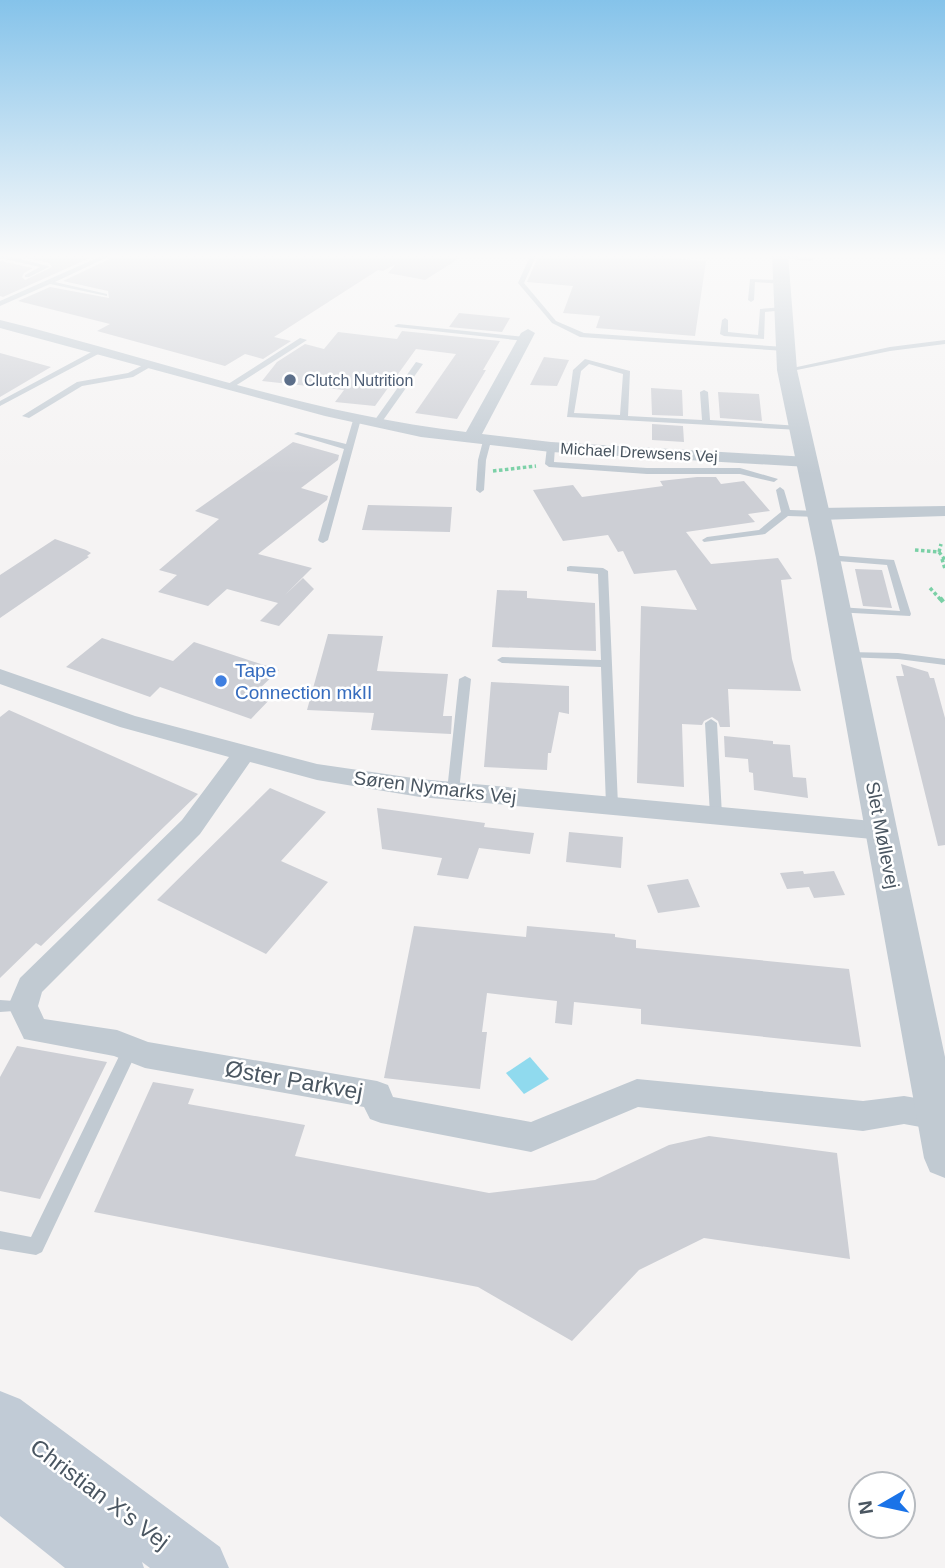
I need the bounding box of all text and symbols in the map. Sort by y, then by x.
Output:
marker: Clutch Nutrition [282,372,298,388]
place label: Clutch Nutrition [304,372,413,389]
street label: Michael Drewsens Vej [560,440,718,465]
place label: Tape Connection mkII [235,660,372,703]
marker: Tape Connection mkII [213,673,229,689]
street label: Søren Nymarks Vej [352,767,517,808]
street label: Slet Møllevej [862,780,903,890]
street label: Øster Parkvej [223,1055,365,1105]
street label: Christian X's Vej [26,1433,174,1555]
north arrow [847,1470,917,1540]
text: N [854,1499,877,1516]

